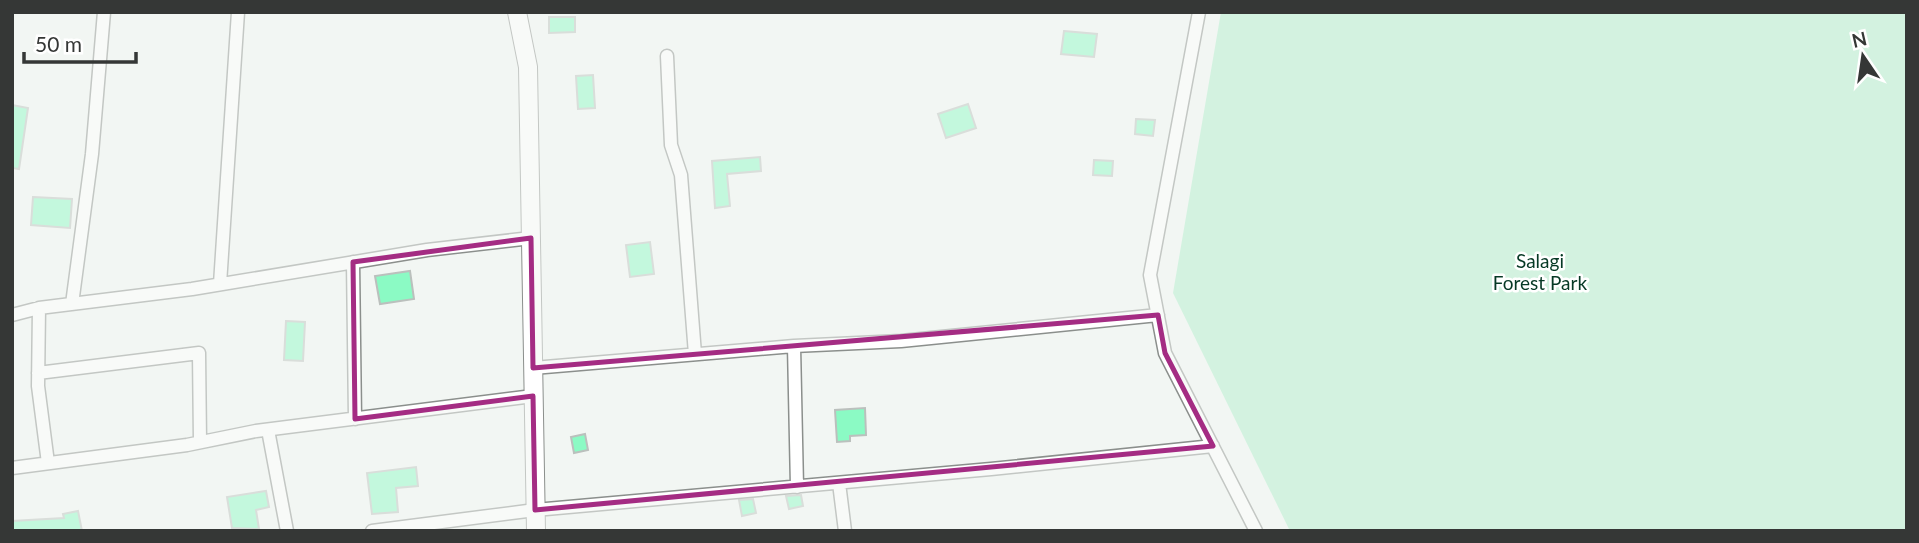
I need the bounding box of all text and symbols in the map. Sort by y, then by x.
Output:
scale bar [24,21,136,65]
north arrow [1828,21,1898,91]
text: N [1849,26,1869,52]
text: 50 m [35,31,82,56]
park label: Salagi Forest Park [1493,249,1587,294]

